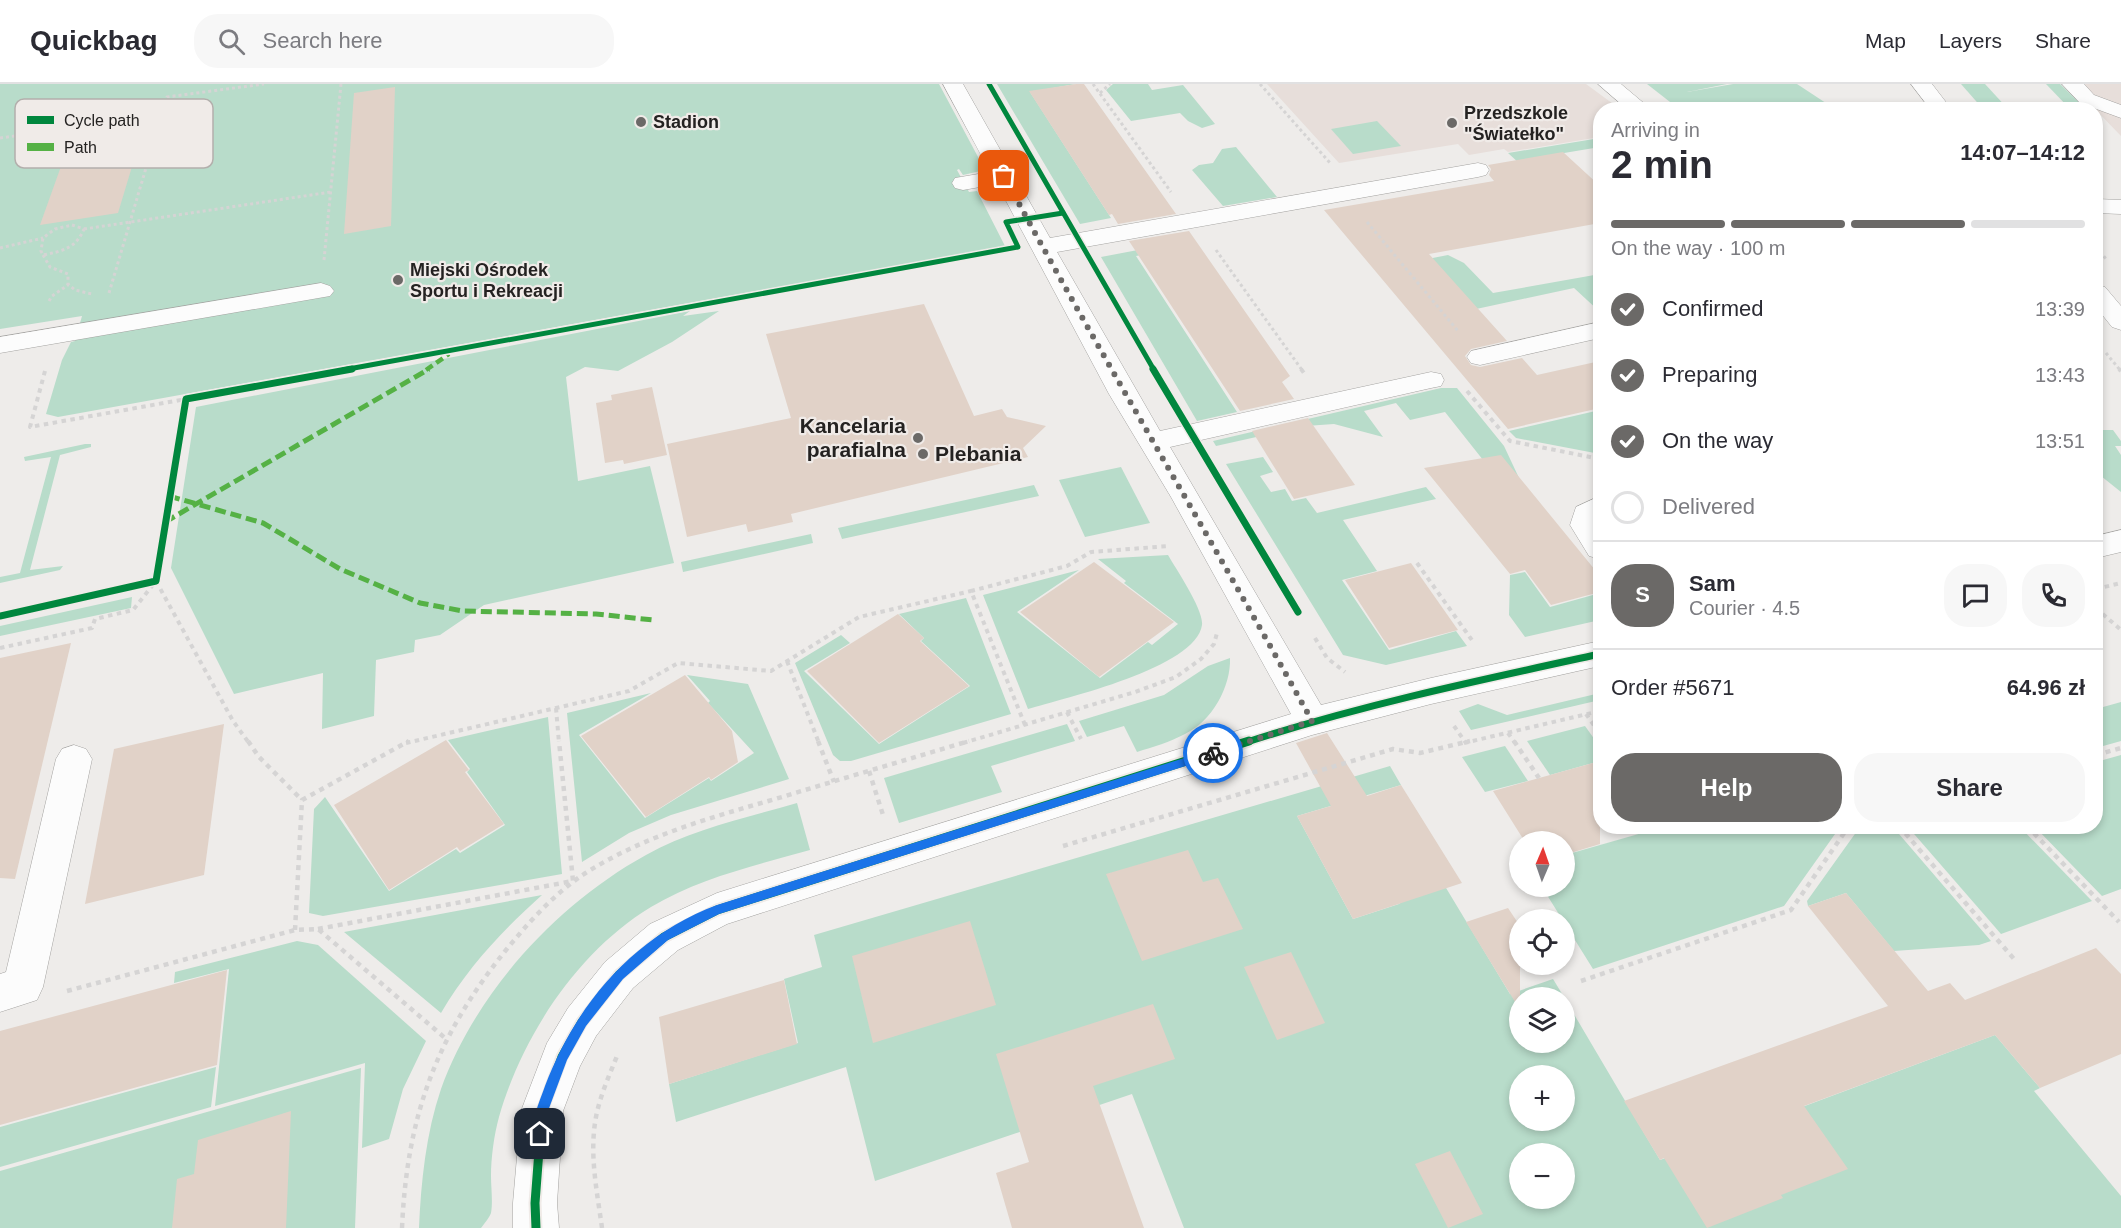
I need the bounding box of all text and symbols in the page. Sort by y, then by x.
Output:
search box [194,14,614,68]
text: Quickbag [30,25,158,56]
icon: search [215,25,248,58]
text: Search here [263,28,382,53]
text: Map [1865,29,1906,52]
text: Layers [1939,29,2002,52]
text: Share [2035,29,2091,52]
legend [15,99,213,168]
place label: Przedszkole "Światełko" [1464,103,1568,144]
text: Cycle path [64,112,140,129]
place label: Stadion [653,112,719,132]
marker: Stadion [634,115,648,129]
marker: Przedszkole "Światełko" [1445,116,1459,130]
text: Arriving in [1611,119,1700,141]
text: Path [64,139,97,156]
text: 14:07–14:12 [1960,140,2085,165]
text: 2 min [1611,143,1713,186]
pin [978,150,1029,201]
icon: bag [987,159,1020,192]
text: On the way · 100 m [1611,237,1786,259]
place label: Miejski Ośrodek Sportu i Rekreacji [410,260,563,301]
marker: Miejski Ośrodek Sportu i Rekreacji [391,273,405,287]
icon: check [1611,293,1644,326]
text: Confirmed [1662,296,1763,321]
text: 13:39 [2035,298,2085,320]
icon: check [1611,359,1644,392]
text: Preparing [1662,362,1757,387]
text: 13:43 [2035,364,2085,386]
place label: Kancelaria parafialna [800,414,906,461]
icon: check [1611,425,1644,458]
text: On the way [1662,428,1773,453]
text: 13:51 [2035,430,2085,452]
marker: Kancelaria parafialna [911,431,925,445]
place label: Plebania [935,442,1022,465]
marker: Plebania [916,447,930,461]
text: Delivered [1662,494,1755,519]
button: chat [1944,564,2007,627]
button: phone [2022,564,2085,627]
text: Sam [1689,571,1735,596]
text: S [1635,582,1650,607]
text: Courier · 4.5 [1689,597,1800,619]
text: Order #5671 [1611,675,1735,700]
text: 64.96 zł [2007,675,2085,700]
courier [1183,723,1243,783]
icon: bike [1197,737,1230,770]
button: Help [1611,753,1842,822]
button: Share [1854,753,2085,822]
north arrow [1509,831,1575,897]
map controls [1509,831,1575,1209]
button: locate [1509,909,1575,975]
button: layers [1509,987,1575,1053]
button: + [1509,1065,1575,1131]
pin [514,1108,565,1159]
icon: home [523,1117,556,1150]
button: − [1509,1143,1575,1209]

